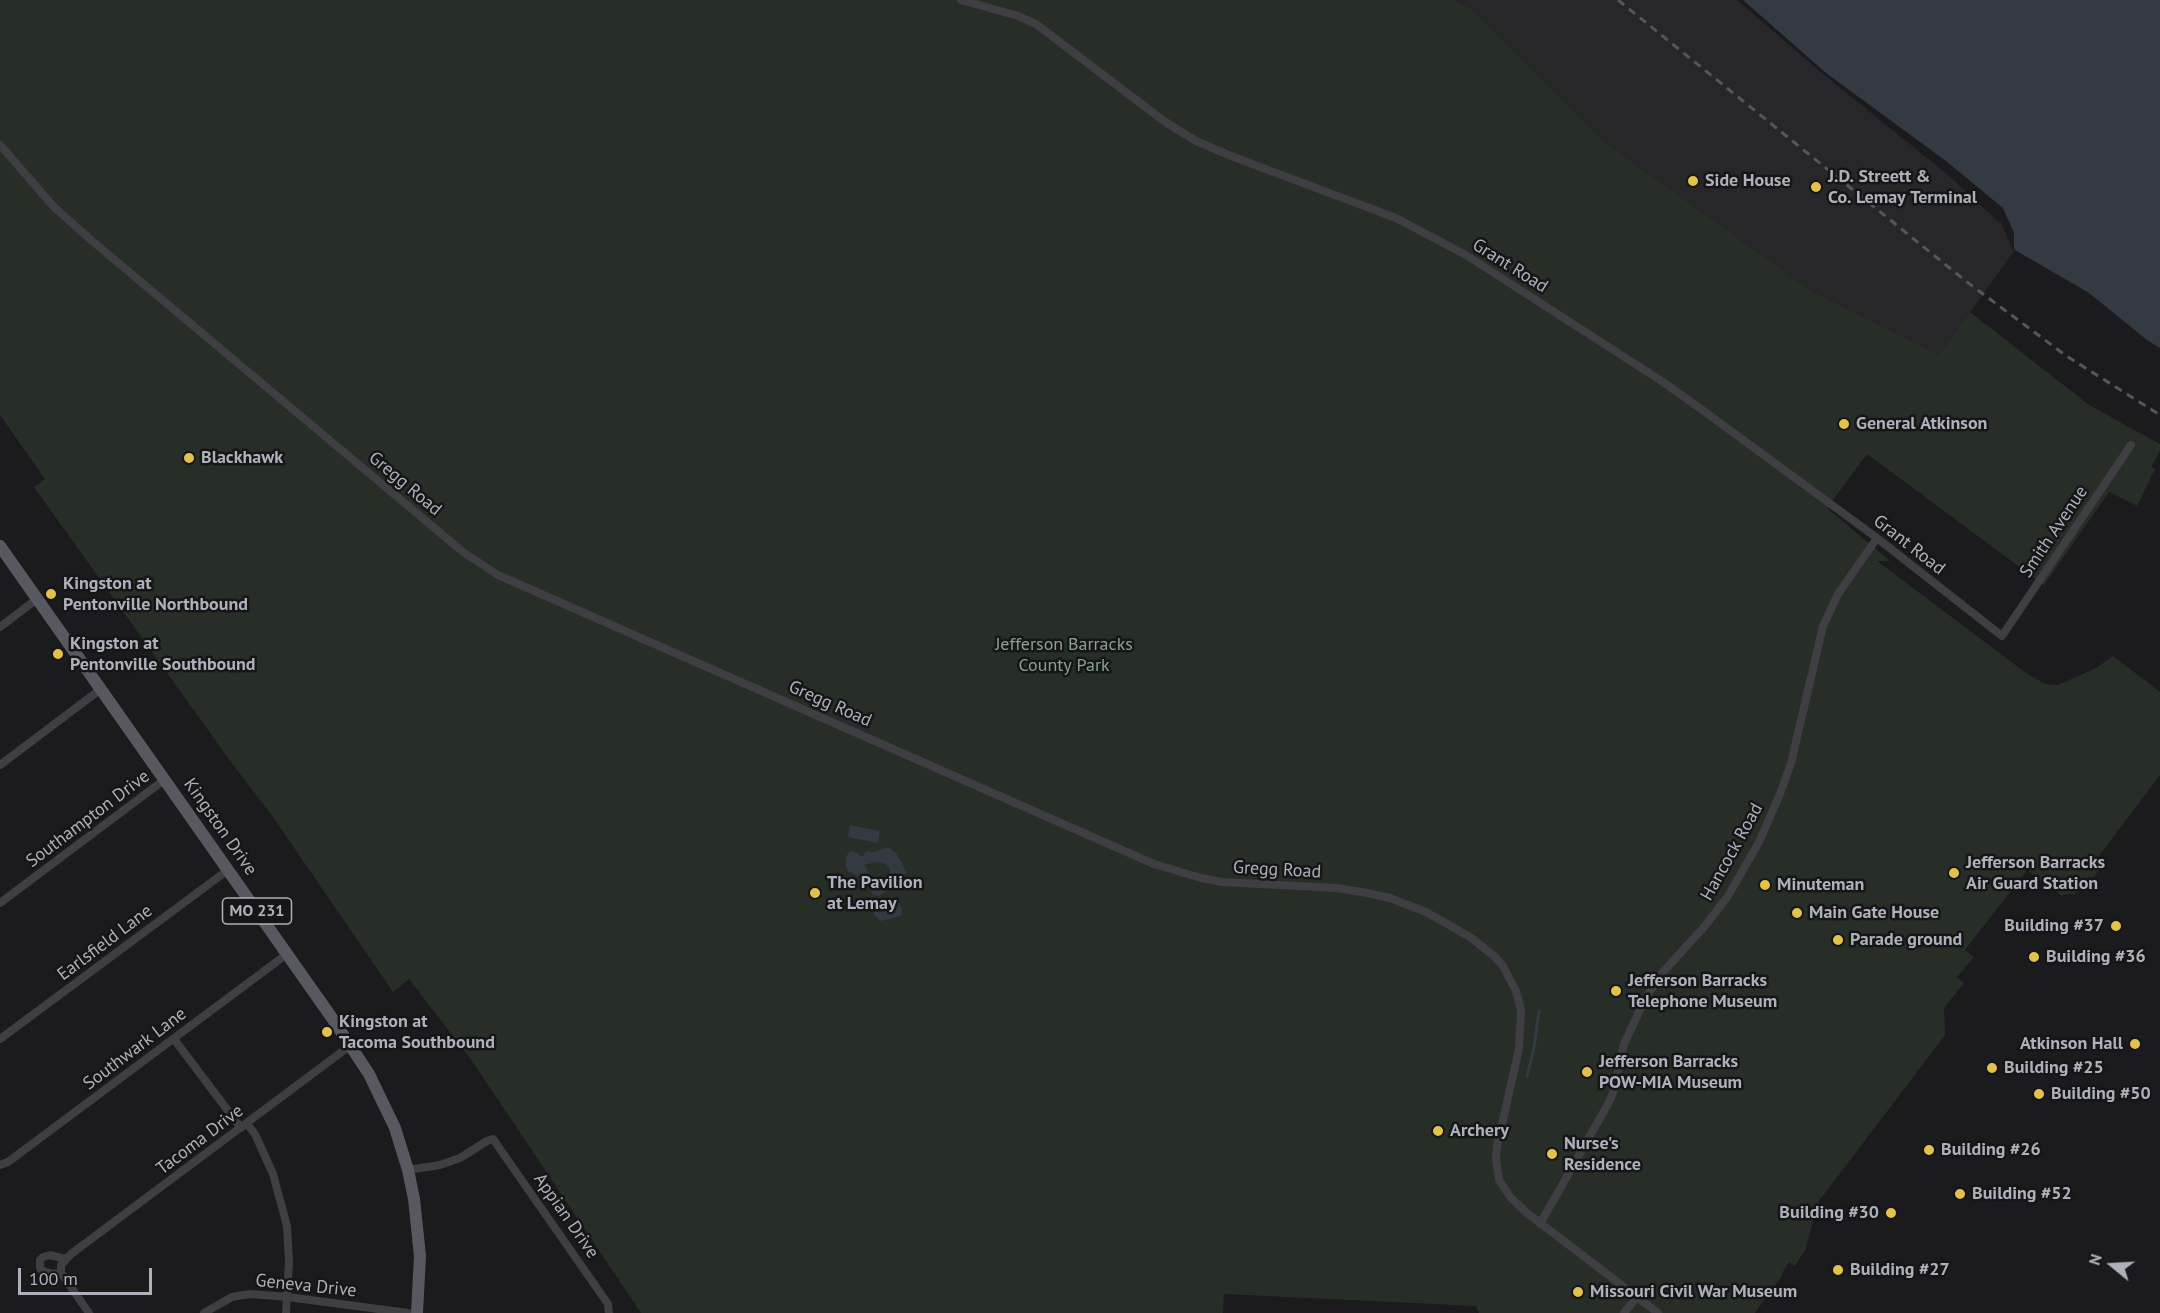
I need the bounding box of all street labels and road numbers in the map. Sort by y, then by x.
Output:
street label: Grant Road [1468,234,1552,298]
street label: Gregg Road [364,447,446,521]
street label: Smith Avenue [2015,482,2093,582]
street label: Grant Road [1869,510,1949,580]
street label: Gregg Road [785,676,875,732]
street label: Southampton Drive [22,766,154,872]
street label: Kingston Drive [179,774,261,880]
street label: Hancock Road [1696,800,1768,904]
street label: Gregg Road [1232,857,1322,883]
road number: MO 231 [222,898,292,924]
street label: Earlsfield Lane [53,900,157,986]
street label: Southwark Lane [79,1003,191,1095]
street label: Tacoma Drive [152,1100,248,1180]
street label: Appian Drive [529,1169,603,1263]
street label: Geneva Drive [254,1270,358,1302]

